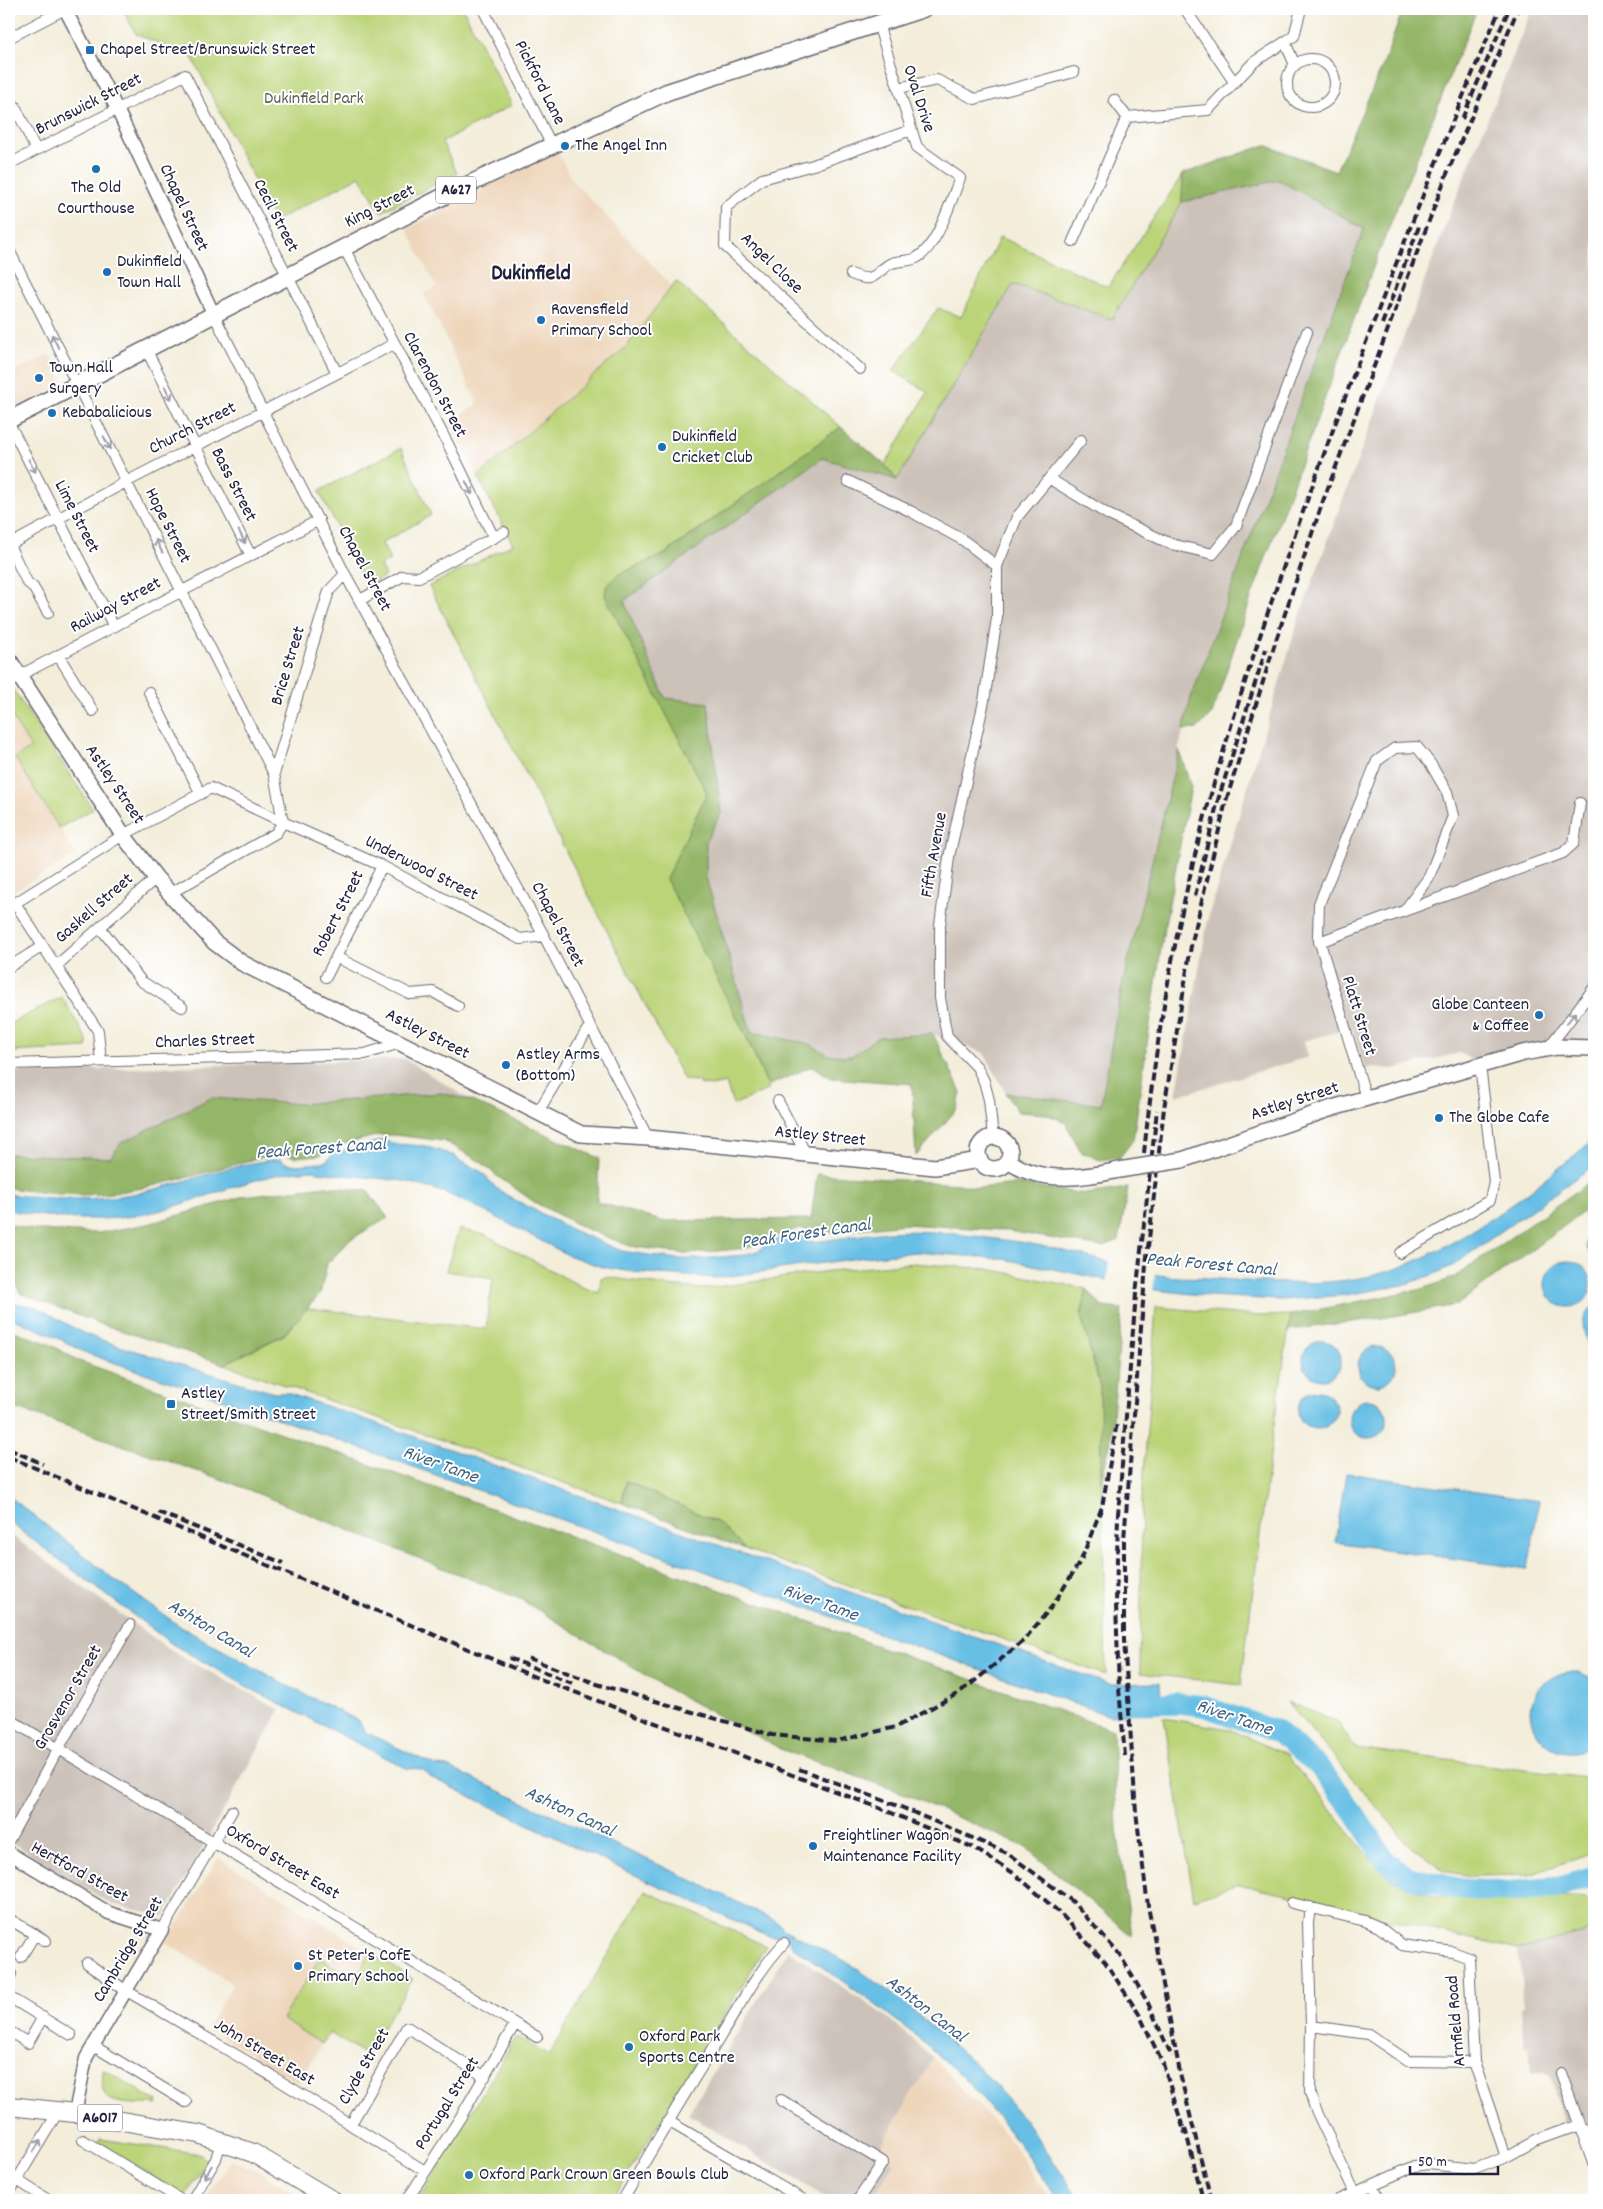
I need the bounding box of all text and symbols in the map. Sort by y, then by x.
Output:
street label: Pickford Lane [507,36,571,130]
place label: Chapel Street/Brunswick Street [100,38,316,63]
marker: Chapel Street/Brunswick Street [84,44,96,56]
street label: Oval Drive [895,62,941,136]
street label: Brunswick Street [32,67,147,143]
park label: Dukinfield Park [264,87,364,112]
place label: The Angel Inn [575,134,667,159]
marker: The Angel Inn [559,140,571,152]
street label: Chapel Street [152,160,214,256]
marker: The Old Courthouse [90,163,102,175]
street label: Cecil Street [246,175,304,257]
place label: The Old Courthouse [57,176,135,222]
road number: A627 [436,176,476,204]
street label: King Street [341,179,420,235]
street label: Angel Close [734,228,808,300]
place label: Dukinfield Town Hall [117,250,182,296]
district label: Dukinfield [491,259,571,290]
marker: Dukinfield Town Hall [101,266,113,278]
place label: Ravensfield Primary School [551,298,652,344]
marker: Ravensfield Primary School [535,314,547,326]
street label: Clarendon Street [395,327,473,443]
one-way arrow [50,334,59,349]
place label: Town Hall Surgery [49,356,114,402]
marker: Town Hall Surgery [33,372,45,384]
one-way arrow [163,385,173,400]
street label: Church Street [145,396,241,462]
place label: Kebabalicious [62,401,152,426]
marker: Kebabalicious [46,407,58,419]
place label: Dukinfield Cricket Club [672,425,753,471]
one-way arrow [102,436,112,451]
marker: Dukinfield Cricket Club [656,441,668,453]
street label: Bass Street [204,444,262,527]
one-way arrow [27,458,37,473]
street label: Lime Street [47,476,105,558]
one-way arrow [465,480,475,495]
street label: Hope Street [137,484,197,568]
street label: Chapel Street [331,522,397,617]
one-way arrow [237,530,247,545]
one-way arrow [154,539,163,554]
street label: Railway Street [66,571,166,641]
street label: Brice Street [265,623,313,709]
street label: Astley Street [78,740,150,830]
street label: Fifth Avenue [915,810,955,899]
street label: Underwood Street [360,830,482,908]
street label: Robert Street [307,866,372,961]
street label: Gaskell Street [50,868,140,950]
street label: Chapel Street [524,878,590,973]
street label: Platt Street [1334,973,1382,1059]
place label: Globe Canteen & Coffee [1431,993,1529,1039]
street label: Astley Street [381,1003,474,1067]
marker: Globe Canteen & Coffee [1533,1009,1545,1021]
one-way arrow [1566,1011,1576,1025]
street label: Charles Street [155,1028,256,1056]
place label: Astley Arms (Bottom) [516,1043,600,1089]
marker: Astley Arms (Bottom) [500,1059,512,1071]
street label: Astley Street [1248,1076,1343,1128]
place label: The Globe Cafe [1449,1106,1549,1131]
marker: The Globe Cafe [1433,1112,1445,1124]
street label: Astley Street [773,1120,867,1154]
water label: Peak Forest Canal [255,1132,388,1168]
water label: Peak Forest Canal [740,1212,874,1257]
water label: Peak Forest Canal [1145,1247,1279,1285]
place label: Astley Street/Smith Street [181,1382,317,1428]
marker: Astley Street/Smith Street [165,1398,177,1410]
water label: River Tame [399,1440,483,1493]
water label: River Tame [779,1578,863,1631]
water label: Ashton Canal [162,1594,259,1667]
street label: Grosvenor Street [29,1641,109,1755]
water label: River Tame [1193,1693,1277,1745]
water label: Ashton Canal [520,1780,620,1846]
street label: Oxford Street East [220,1819,344,1907]
place label: Freightliner Wagon Maintenance Facility [823,1824,962,1870]
street label: Hertford Street [26,1836,133,1910]
marker: Freightliner Wagon Maintenance Facility [807,1840,819,1852]
street label: Cambridge Street [87,1892,171,2008]
place label: St Peter's CofE Primary School [308,1944,411,1990]
marker: St Peter's CofE Primary School [292,1960,304,1972]
water label: Ashton Canal [879,1970,972,2051]
street label: Arnfield Road [1441,1974,1473,2068]
street label: John Street East [209,2013,320,2093]
street label: Clyde Street [333,2024,397,2110]
place label: Oxford Park Sports Centre [639,2025,735,2071]
marker: Oxford Park Sports Centre [623,2041,635,2053]
street label: Portugal Street [409,2052,487,2155]
road number: A6017 [78,2104,122,2132]
one-way arrow [33,2139,43,2153]
scale bar [1410,2144,1498,2176]
text: 50 m [1418,2152,1447,2174]
place label: Oxford Park Crown Green Bowls Club [479,2163,729,2188]
one-way arrow [203,2164,213,2178]
marker: Oxford Park Crown Green Bowls Club [463,2169,475,2181]

